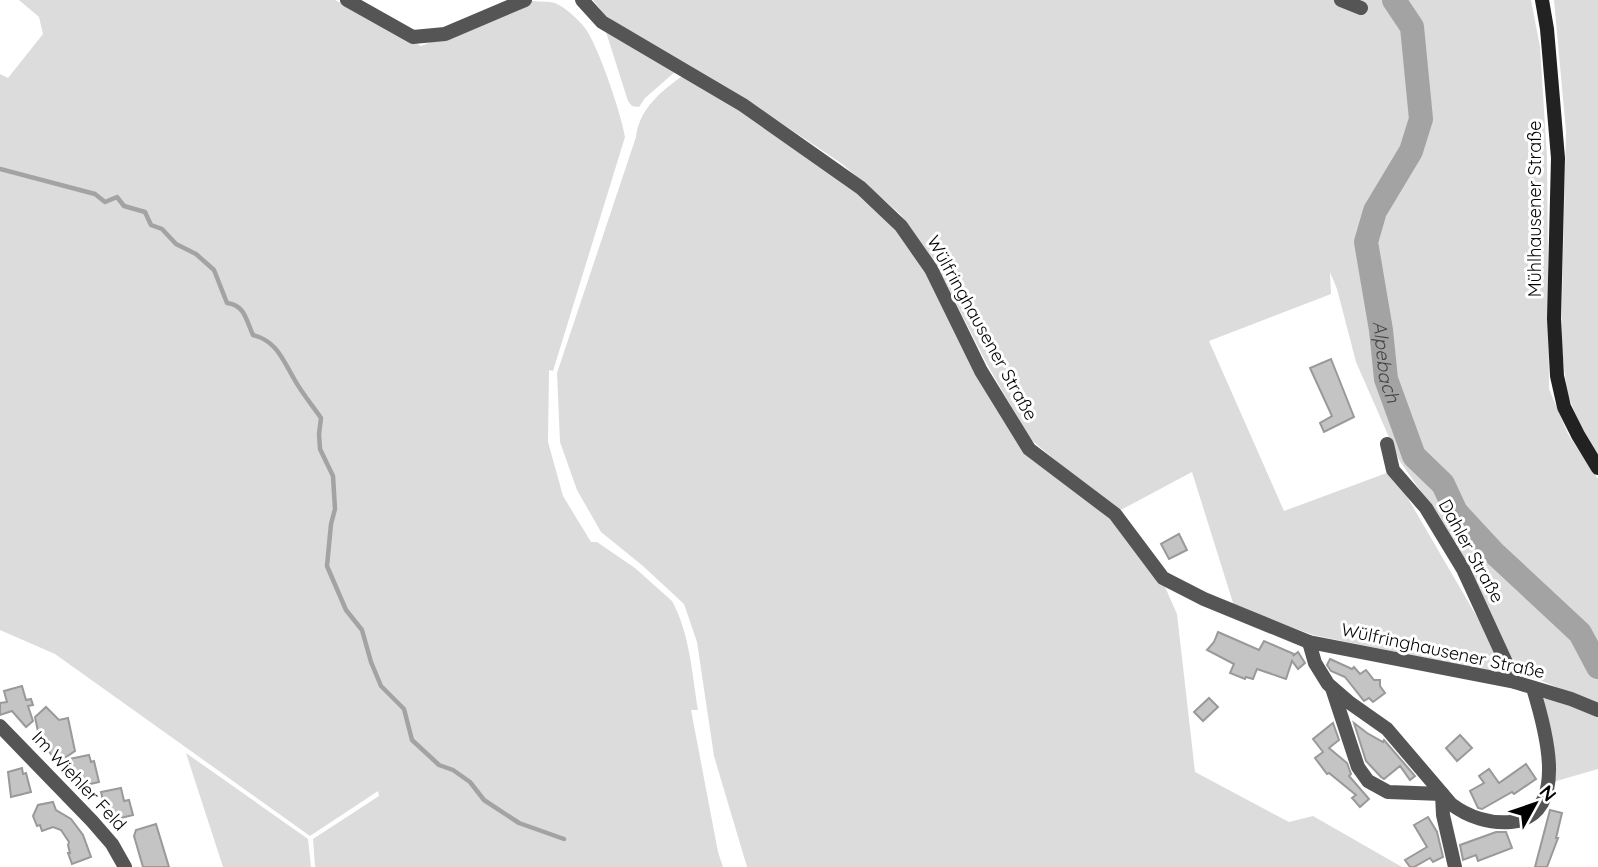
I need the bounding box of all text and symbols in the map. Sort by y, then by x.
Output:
street label: Mühlhausener Straße [1523,121,1546,297]
street label: Wülfringhausener Straße [922,231,1043,424]
water label: Alpebach [1368,319,1406,407]
street label: Dahler Straße [1434,495,1509,607]
street label: Wülfringhausener Straße [1339,618,1547,683]
street label: Im Wiehler Feld [27,726,132,835]
north arrow [1500,769,1570,839]
text: N [1534,780,1562,806]

